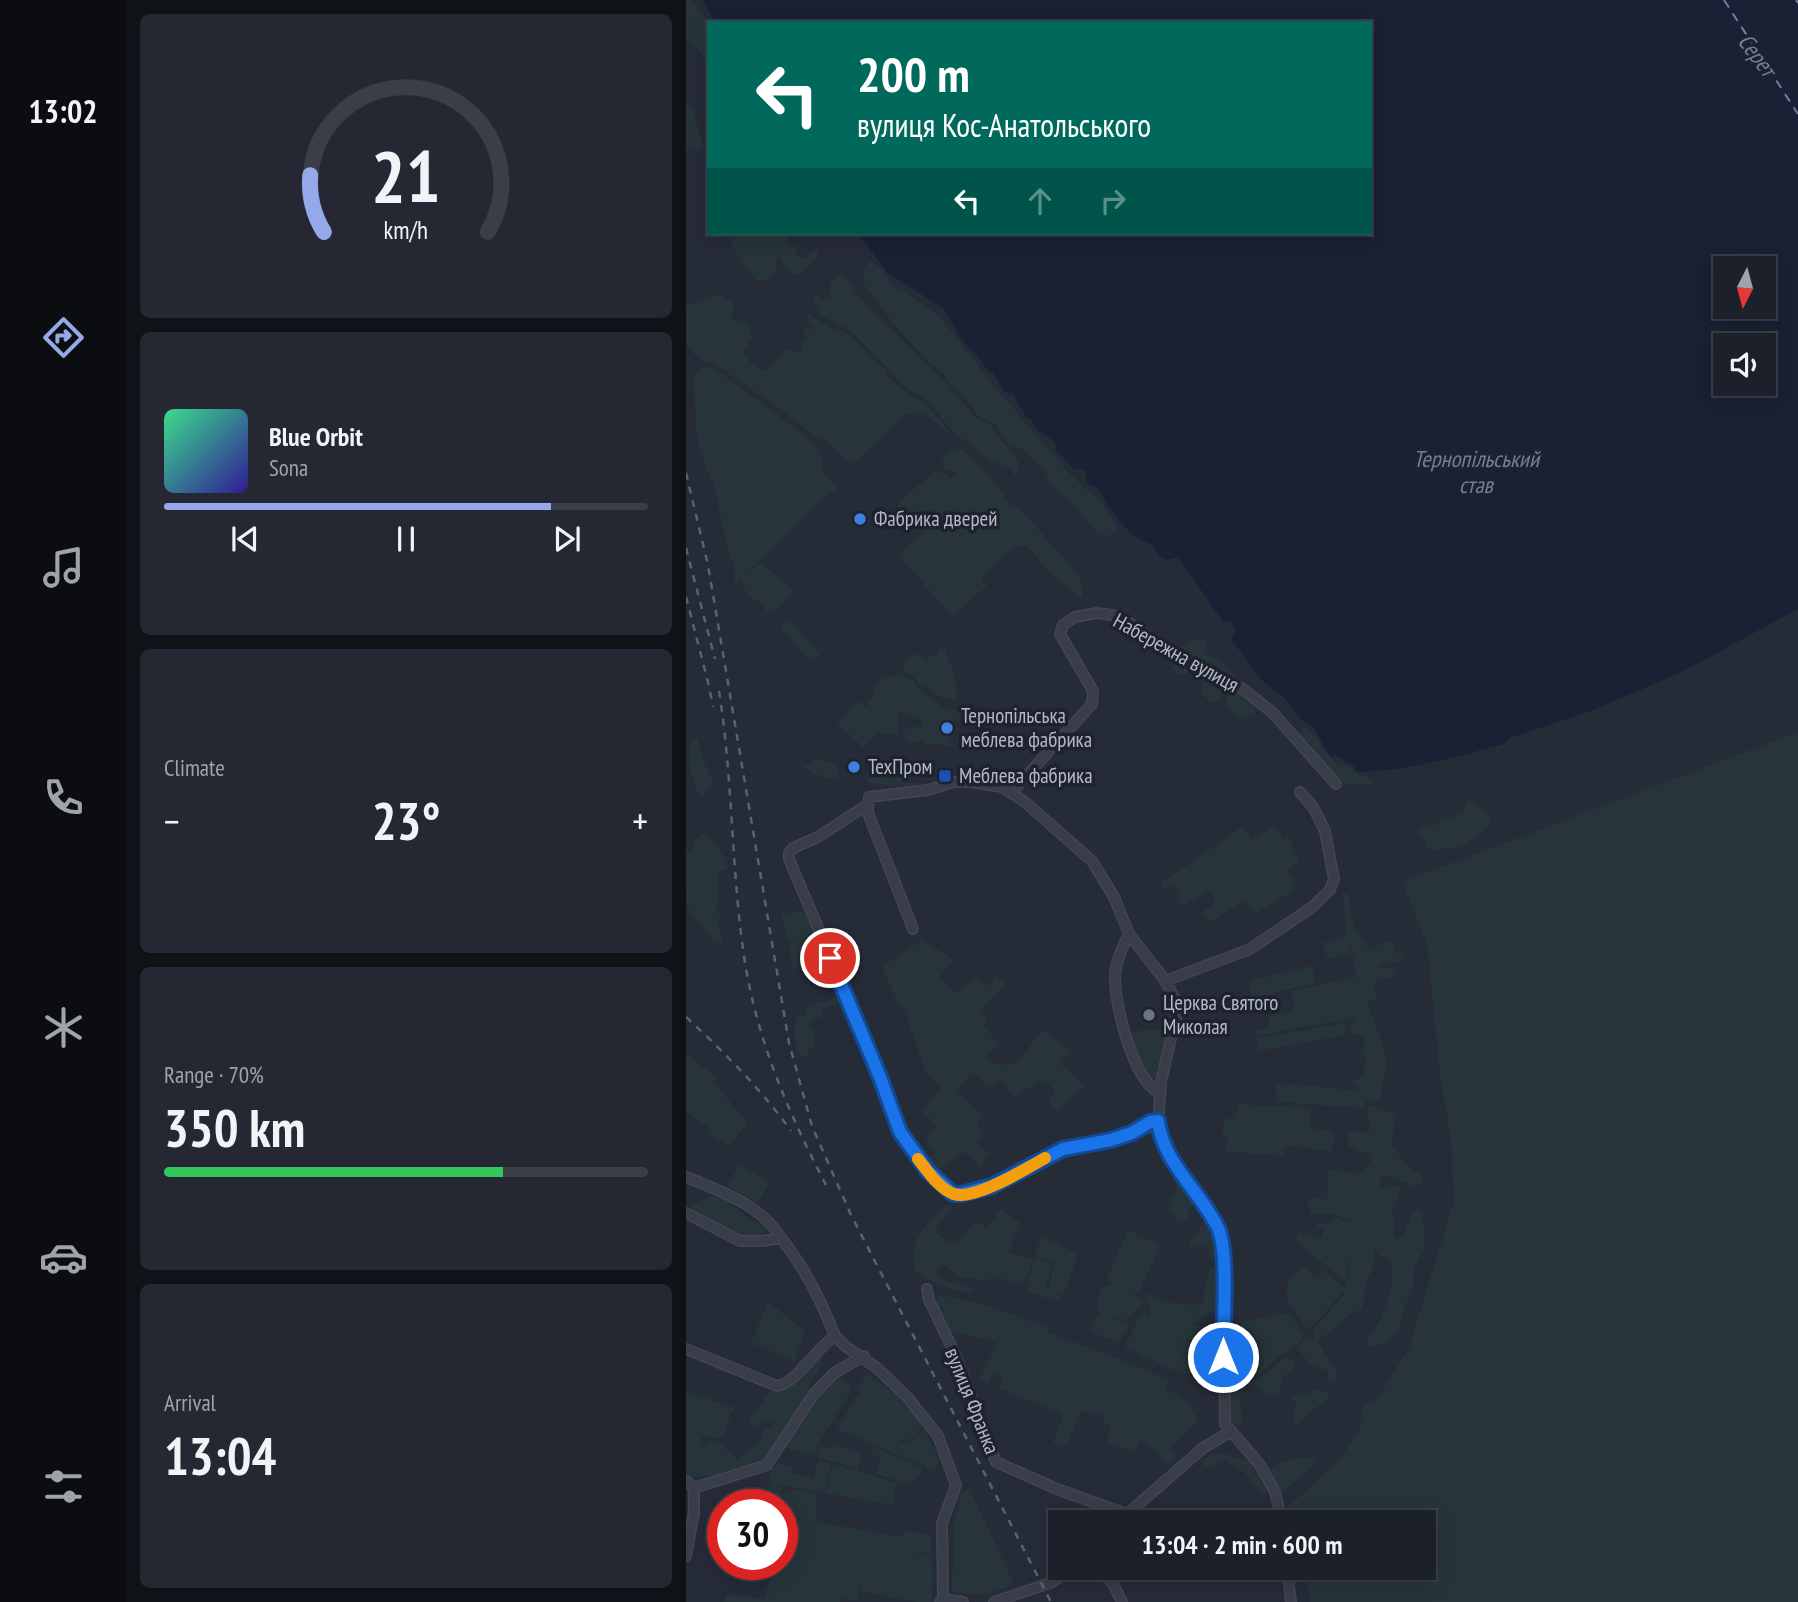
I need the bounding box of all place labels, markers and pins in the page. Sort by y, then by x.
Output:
place label: Фабрика дверей [874,505,997,532]
marker: Фабрика дверей [852,511,868,527]
place label: Тернопільська меблева фабрика [961,702,1092,753]
marker: Тернопільська меблева фабрика [939,720,955,736]
place label: ТехПром [868,753,932,780]
marker: ТехПром [846,759,862,775]
place label: Меблева фабрика [959,762,1093,789]
marker: Меблева фабрика [937,768,953,784]
pin [800,928,860,988]
place label: Церква Святого Миколая [1163,989,1278,1040]
marker: Церква Святого Миколая [1141,1007,1157,1023]

